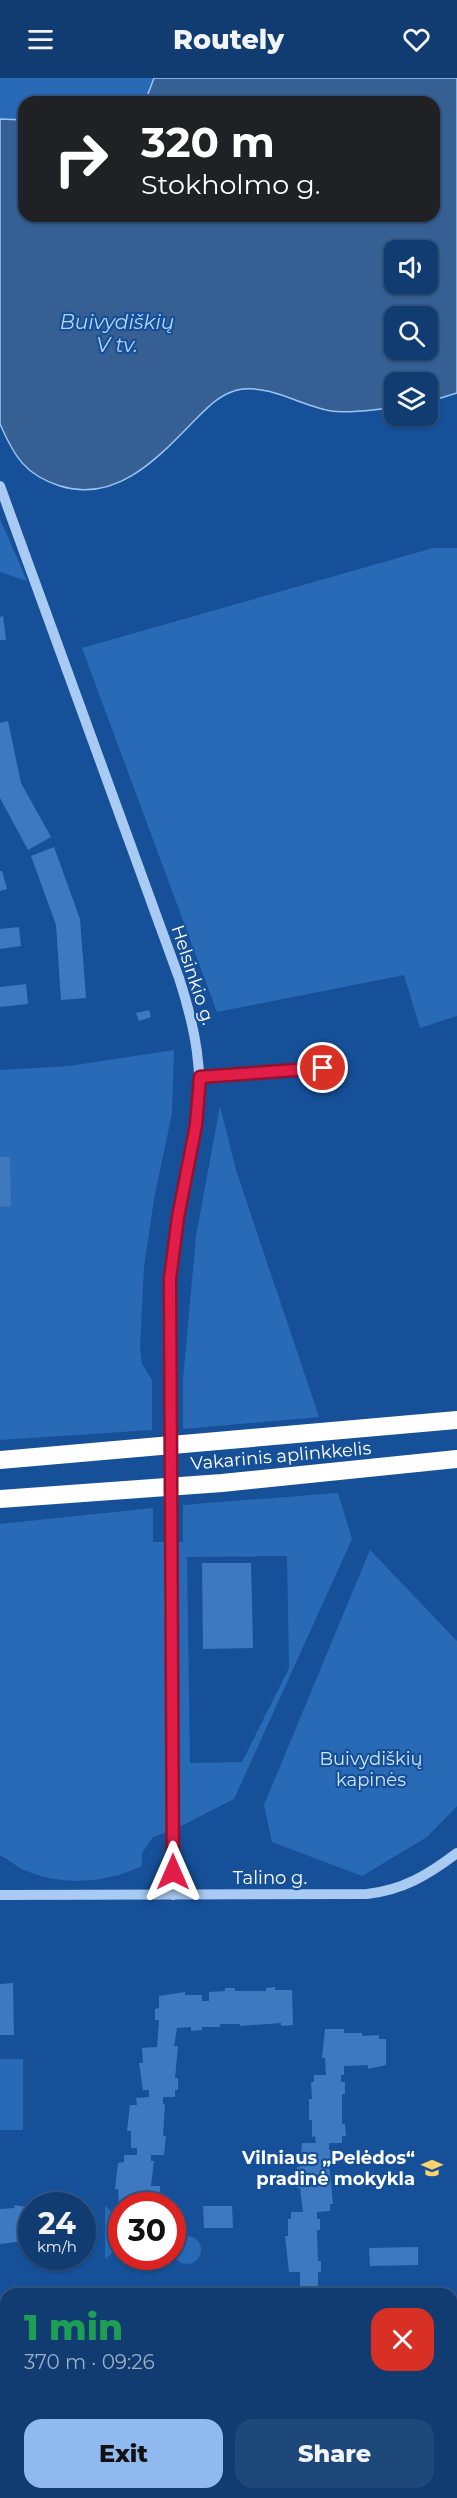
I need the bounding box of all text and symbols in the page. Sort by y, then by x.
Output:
icon: menu [24,23,57,56]
text: Routely [173,23,284,56]
icon: heart [400,23,433,56]
text: 320 m [141,116,275,168]
icon: right [42,120,120,198]
text: Stokholmo g. [141,168,320,201]
map controls [384,240,438,426]
button: sound [384,240,438,294]
button: search [384,306,438,360]
water label: Buivydiškių V tv. [60,310,174,357]
button: layers [384,372,438,426]
street label: Helsinkio g. [166,922,220,1028]
pin [297,1042,348,1093]
icon: arrive [306,1051,339,1084]
street label: Vakarinis aplinkkelis [190,1437,372,1475]
park label: Buivydiškių kapinės [319,1748,423,1791]
position arrow [141,1840,205,1904]
street label: Talino g. [233,1867,307,1889]
place label: Vilniaus „Pelėdos“ pradinė mokykla [241,2147,415,2190]
school or university icon: Vilniaus „Pelėdos“ pradinė mokykla [420,2156,444,2180]
speed limit sign: 30 [108,2192,186,2270]
text: 24 [38,2205,76,2242]
text: km/h [37,2237,77,2256]
text: 1 min [24,2305,123,2349]
button: close [371,2308,434,2371]
text: 370 m · 09:26 [24,2350,155,2374]
button: Exit [24,2419,223,2488]
button: Share [235,2419,434,2488]

